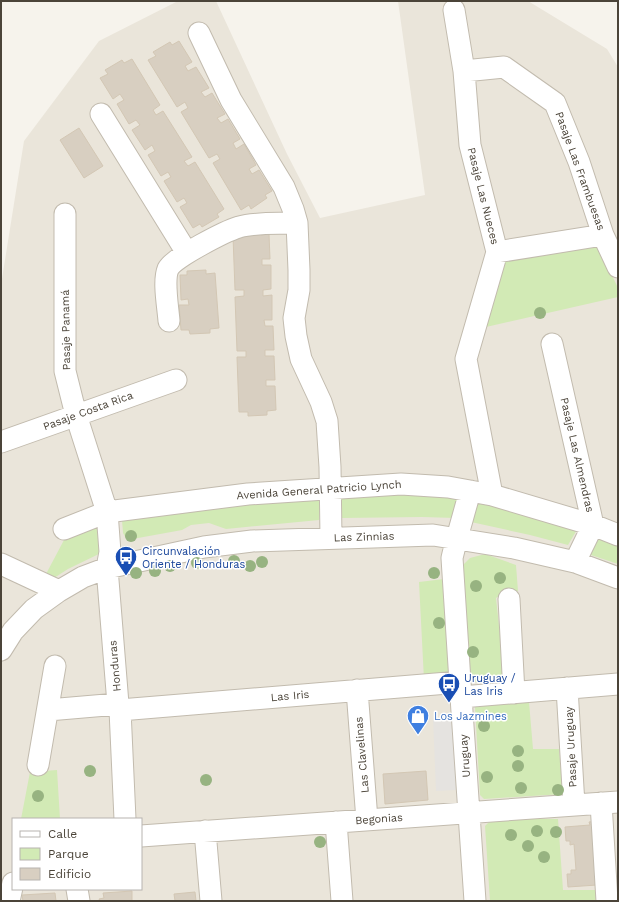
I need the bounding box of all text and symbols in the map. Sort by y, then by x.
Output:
street label: Pasaje Las Frambuesas [552,110,608,232]
street label: Pasaje Las Nueces [465,146,501,246]
street label: Pasaje Panamá [59,290,73,370]
street label: Pasaje Costa Rica [41,389,135,433]
street label: Pasaje Las Almendras [557,396,597,514]
street label: Avenida General Patricio Lynch [236,478,402,502]
street label: Las Zinnias [333,529,395,545]
bus stop icon: Circunvalación Oriente / Honduras [113,544,139,577]
place label: Circunvalación Oriente / Honduras [142,545,246,571]
street label: Honduras [106,640,124,692]
bus stop icon: Uruguay / Las Iris [436,671,462,704]
place label: Uruguay / Las Iris [464,672,516,698]
street label: Las Iris [270,688,310,704]
shop icon: Los Jazmines [405,703,431,736]
street label: Pasaje Uruguay [562,706,580,788]
place label: Los Jazmines [434,710,507,723]
street label: Las Clavelinas [352,716,372,794]
street label: Uruguay [457,734,473,778]
street label: Begonias [355,811,403,827]
legend [12,818,142,890]
text: Calle [48,827,77,841]
text: Parque [48,847,89,861]
text: Edificio [48,867,91,881]

